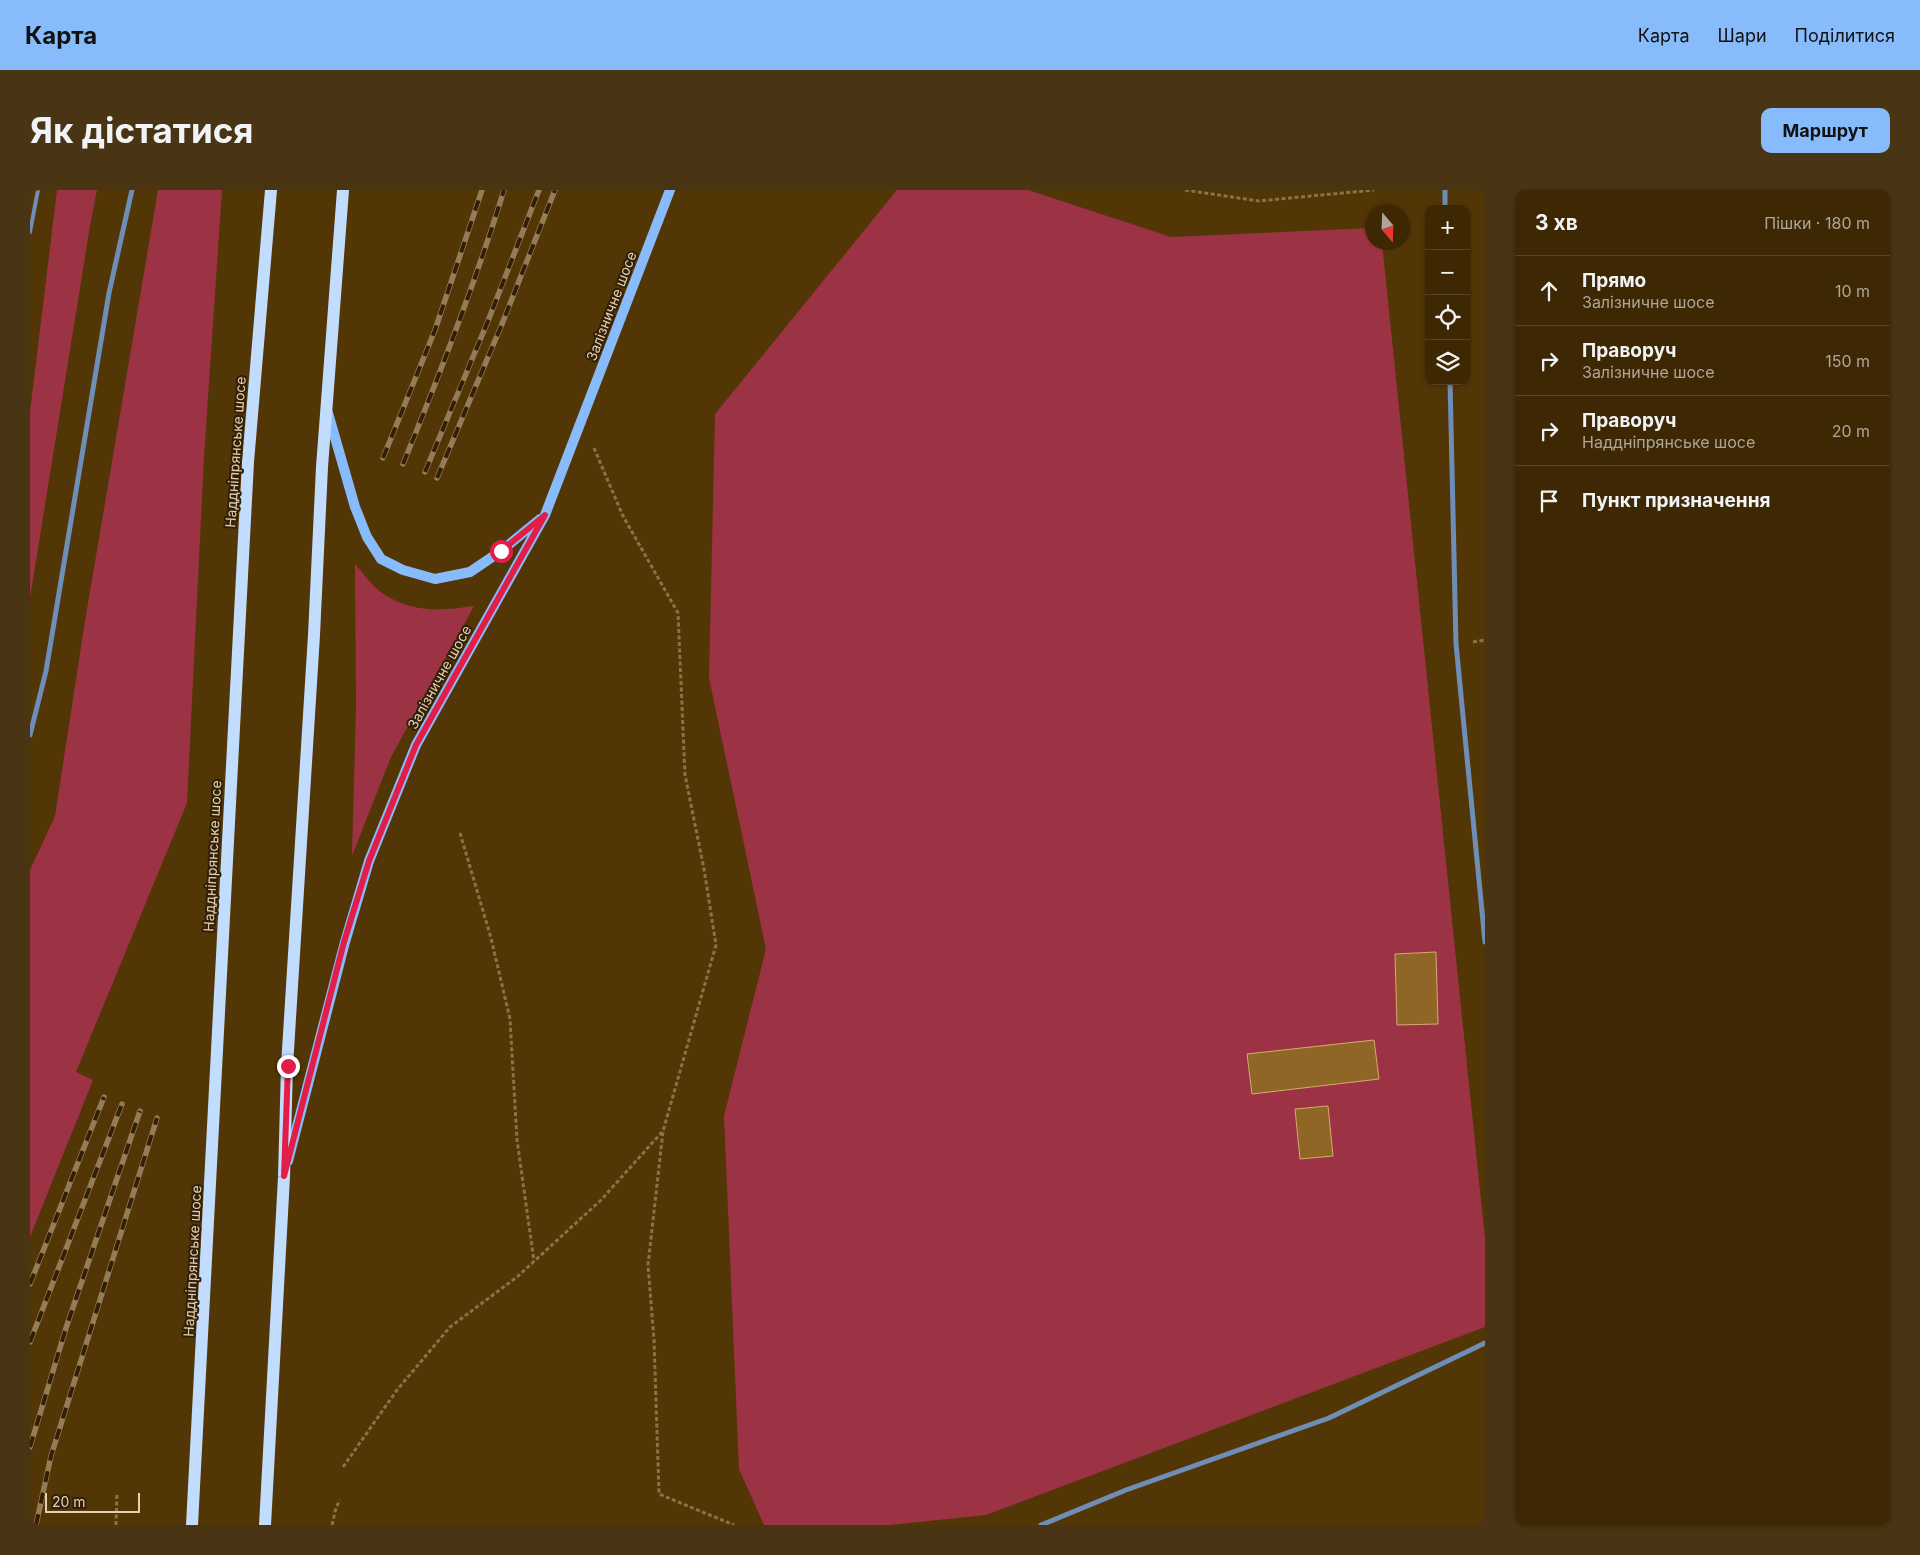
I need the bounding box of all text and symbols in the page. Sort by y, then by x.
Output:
text: Карта [25,21,97,50]
text: Карта [1638,25,1690,46]
text: Шари [1718,25,1767,46]
text: Поділитися [1795,25,1895,46]
button: Маршрут [1761,108,1890,153]
text: Як дістатися [30,109,254,151]
north arrow [1365,205,1410,250]
map controls [1425,205,1470,385]
button: + [1425,205,1470,250]
text: 3 хв [1535,210,1578,235]
text: Пішки · 180 m [1764,213,1870,233]
street label: Залізничне шосе [582,249,640,363]
button: − [1425,250,1470,295]
text: Прямо [1582,269,1646,292]
icon: ahead [1535,277,1563,305]
text: 10 m [1835,281,1870,301]
text: Залізничне шосе [1582,292,1715,312]
button: locate [1425,295,1470,340]
text: Праворуч [1582,339,1676,362]
button: layers [1425,340,1470,385]
icon: right [1535,347,1563,375]
text: 150 m [1825,351,1870,371]
text: Залізничне шосе [1582,362,1715,382]
street label: Наддніпрянське шосе [221,376,249,528]
text: Праворуч [1582,409,1676,432]
icon: right [1535,417,1563,445]
text: 20 m [1832,421,1870,441]
text: Наддніпрянське шосе [1582,432,1755,452]
icon: arrive [1535,487,1563,515]
text: Пункт призначення [1582,489,1770,512]
route start [490,540,513,563]
street label: Залізничне шосе [403,622,475,732]
street label: Наддніпрянське шосе [200,780,224,932]
route end [277,1055,300,1078]
street label: Наддніпрянське шосе [180,1185,204,1337]
scale bar [45,1490,140,1513]
text: 20 m [52,1493,86,1510]

